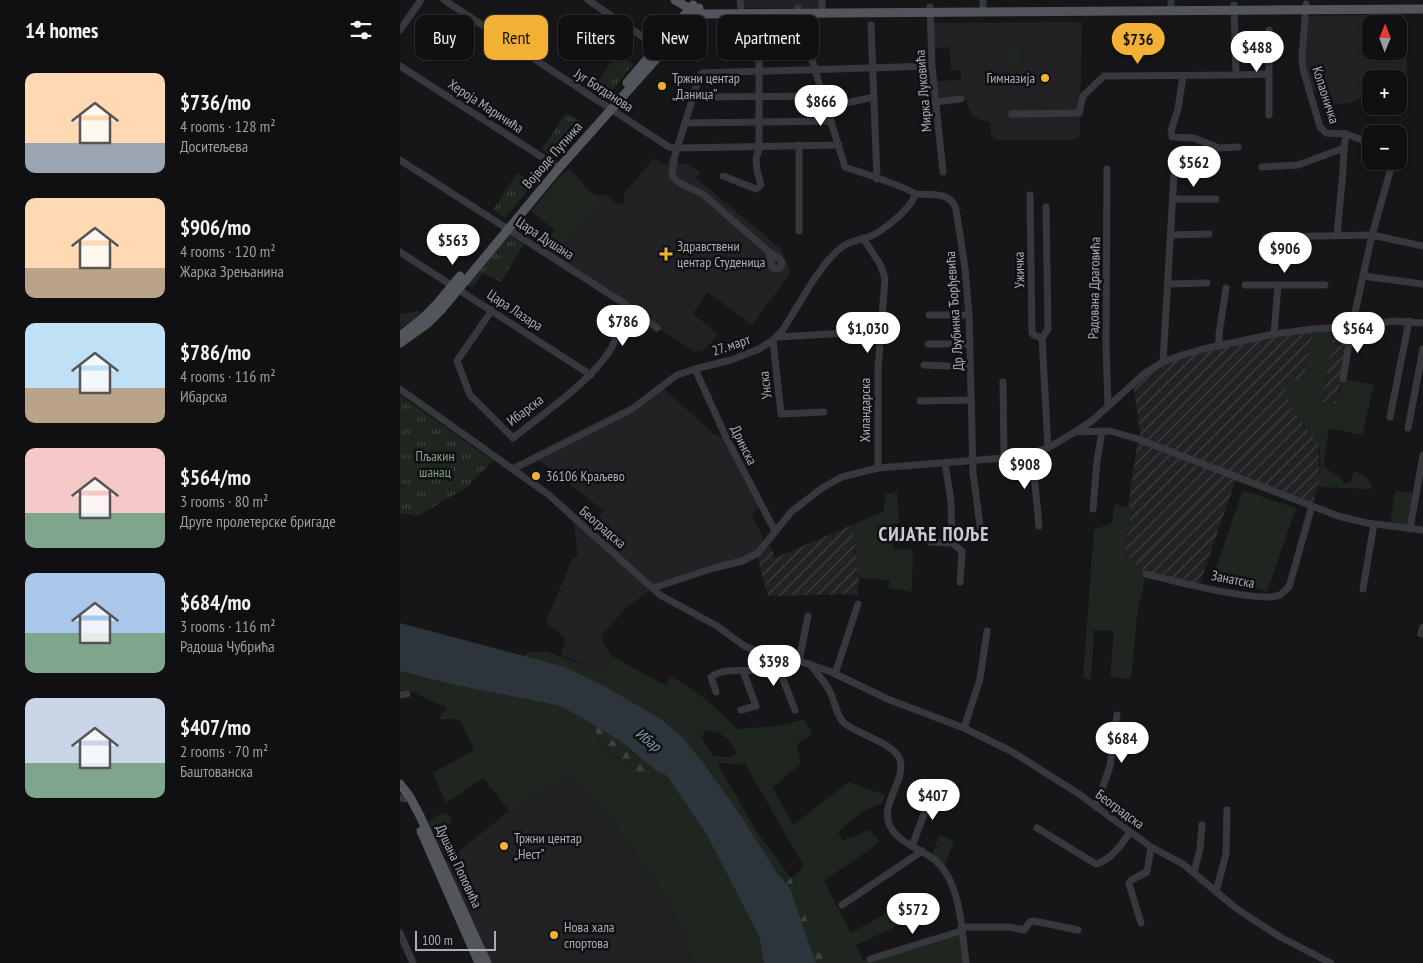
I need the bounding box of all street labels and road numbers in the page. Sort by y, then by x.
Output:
street label: Мирка Луковића [910,49,936,133]
street label: Југ Богданова [570,64,637,116]
street label: Копаоничка [1308,64,1344,126]
street label: Хероја Маричића [445,75,527,137]
street label: Војводе Путника [518,118,586,192]
street label: Цара Душана [512,213,578,263]
street label: Радована Драговића [1084,237,1104,339]
street label: Др Љубинка Ђорђевића [941,251,967,371]
street label: Ужичка [1010,252,1028,288]
street label: Цара Лазара [484,285,546,335]
street label: 27. март [710,330,753,360]
street label: Унска [754,370,776,400]
street label: Хиландарска [856,378,874,442]
street label: Ибарска [503,390,547,430]
street label: Дринска [727,422,761,468]
street label: Београдска [576,502,630,552]
street label: Занатска [1210,566,1256,592]
street label: Београдска [1092,785,1148,833]
street label: Душана Поповића [432,821,486,911]

